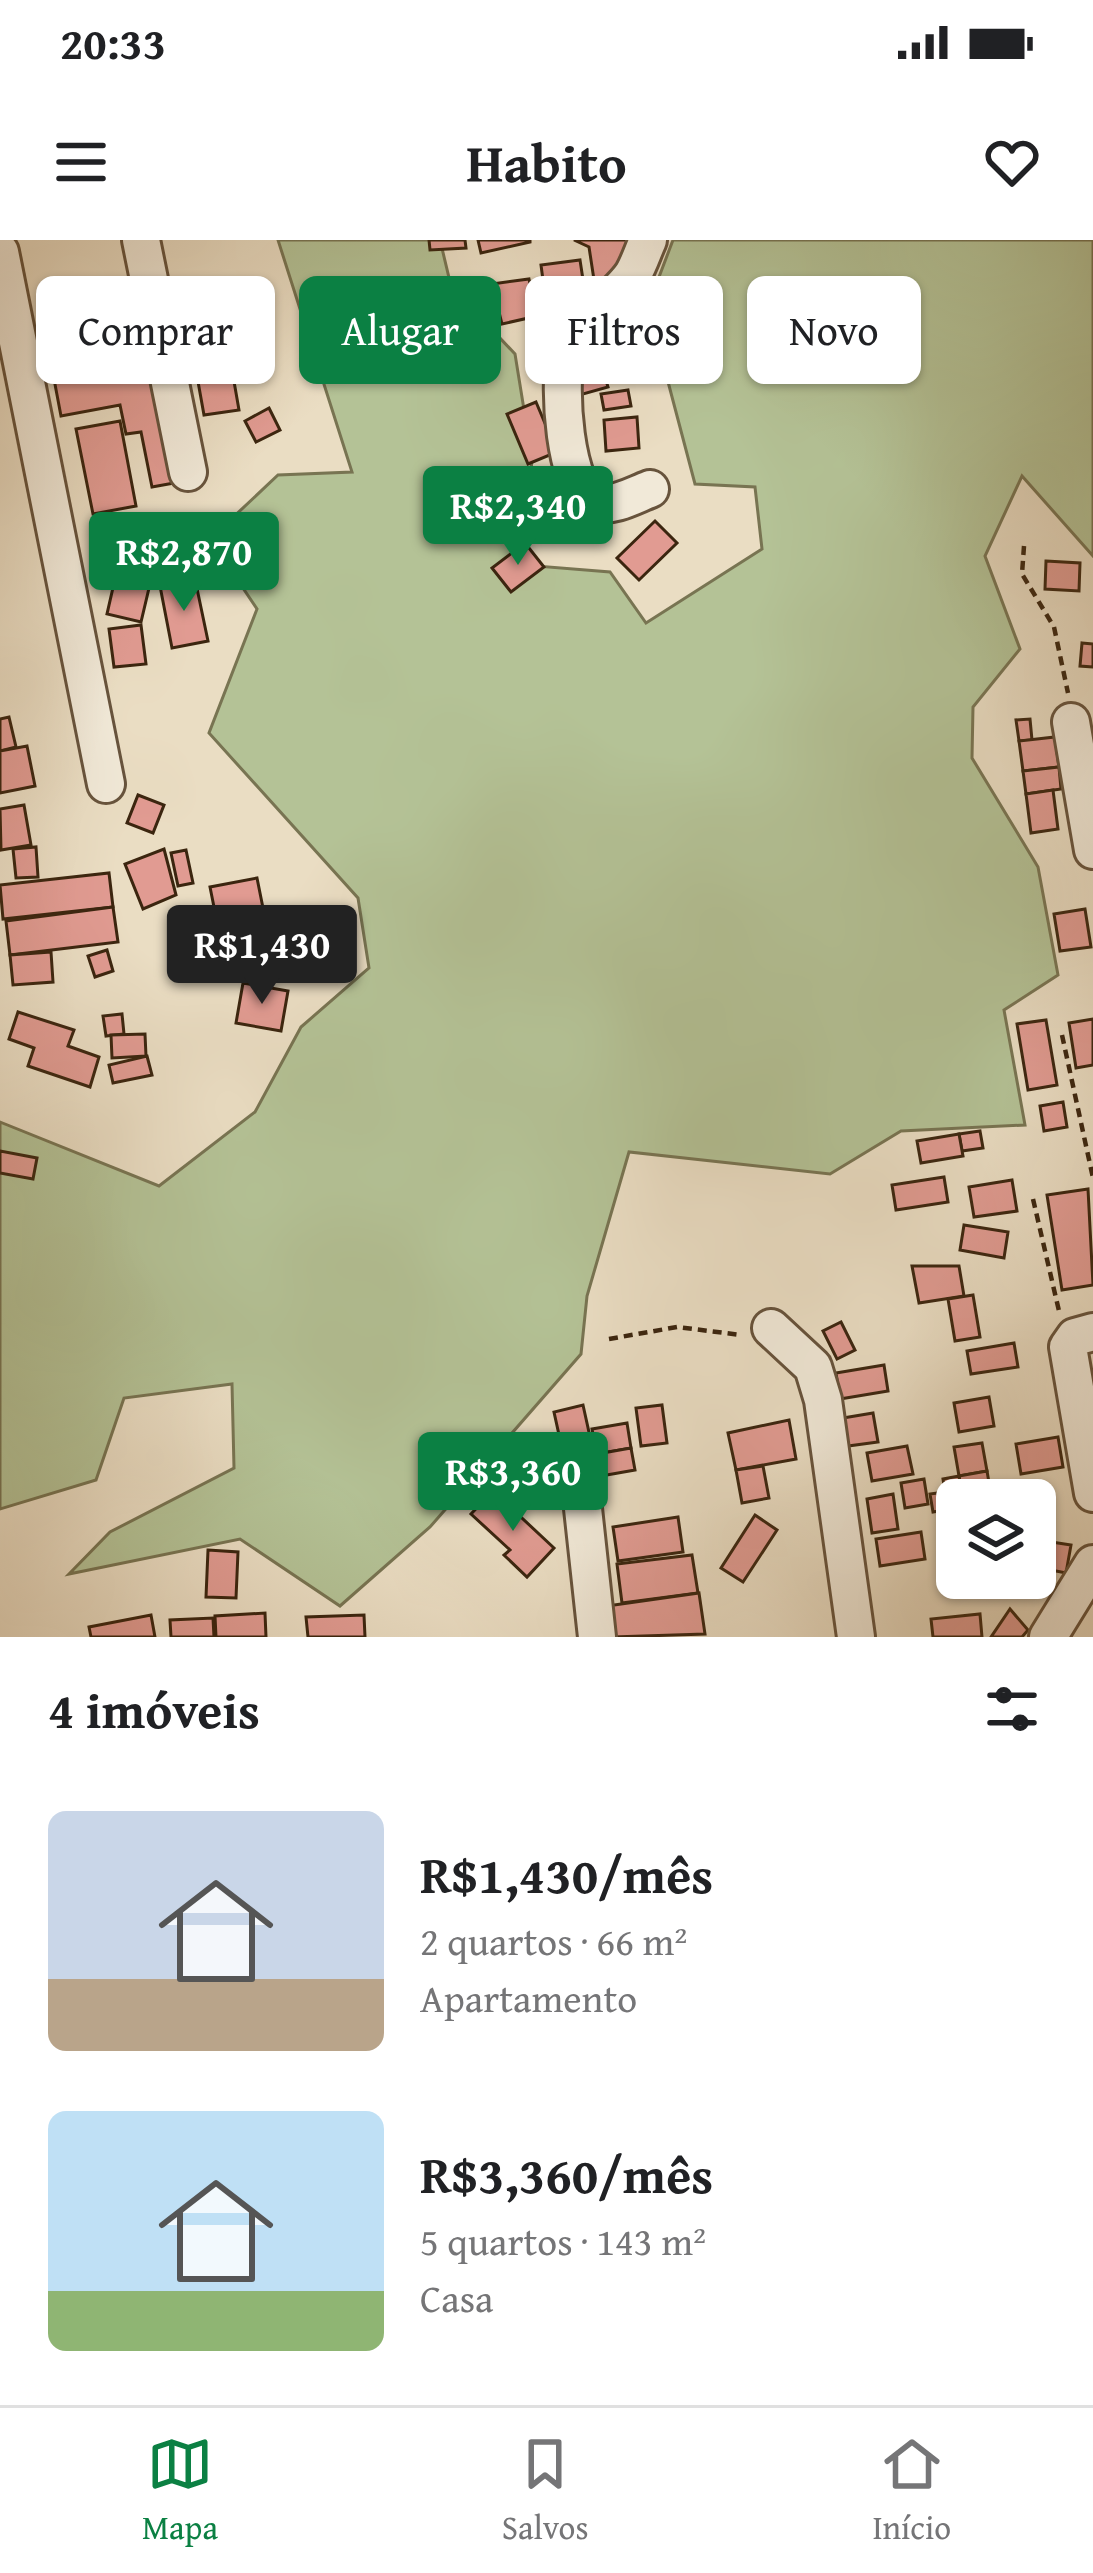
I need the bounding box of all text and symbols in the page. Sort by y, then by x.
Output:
text: 20:33 [60,10,166,75]
text: Habito [466,123,627,202]
icon: menu [48,129,114,195]
icon: heart [979,129,1045,195]
chip: Comprar [36,276,275,384]
chip: Alugar [299,276,501,384]
chip: Filtros [525,276,723,384]
chip: Novo [747,276,921,384]
pin: R$2,340 [407,466,629,568]
text: R$2,340 [450,476,586,533]
pin: R$2,870 [73,512,295,614]
text: R$2,870 [116,522,252,579]
pin: R$1,430 [151,905,373,1007]
text: R$1,430 [194,915,330,972]
pin: R$3,360 [402,1432,624,1534]
text: R$3,360 [445,1442,581,1499]
map controls [936,1479,1056,1599]
button: layers [936,1479,1056,1599]
text: 4 imóveis [48,1672,260,1747]
icon: filters [979,1676,1045,1742]
text: R$1,430/mês [420,1837,713,1912]
icon: home [144,1859,288,2003]
text: 2 quartos · 66 m² [420,1912,687,1969]
text: Apartamento [420,1969,637,2026]
text: R$3,360/mês [420,2137,713,2212]
icon: home [144,2159,288,2303]
text: 5 quartos · 143 m² [420,2212,706,2269]
text: Casa [420,2269,494,2326]
tab: Mapa [142,2431,218,2551]
tab: Salvos [502,2431,589,2551]
tab: Início [872,2431,951,2551]

